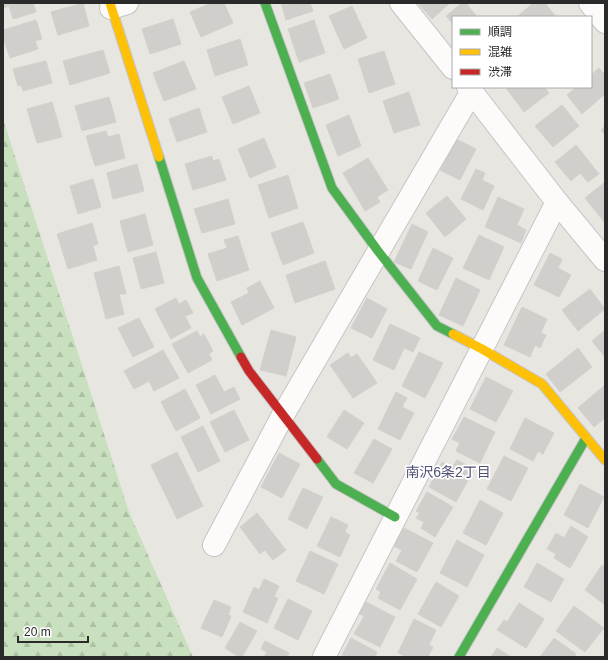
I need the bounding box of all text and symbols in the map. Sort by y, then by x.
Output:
legend [452,16,592,88]
text: 順調 [488,25,512,39]
text: 混雑 [488,45,512,59]
text: 渋滞 [488,65,512,79]
district label: 南沢6条2丁目 [405,464,491,480]
scale bar [18,618,88,644]
text: 20 m [24,625,51,639]

